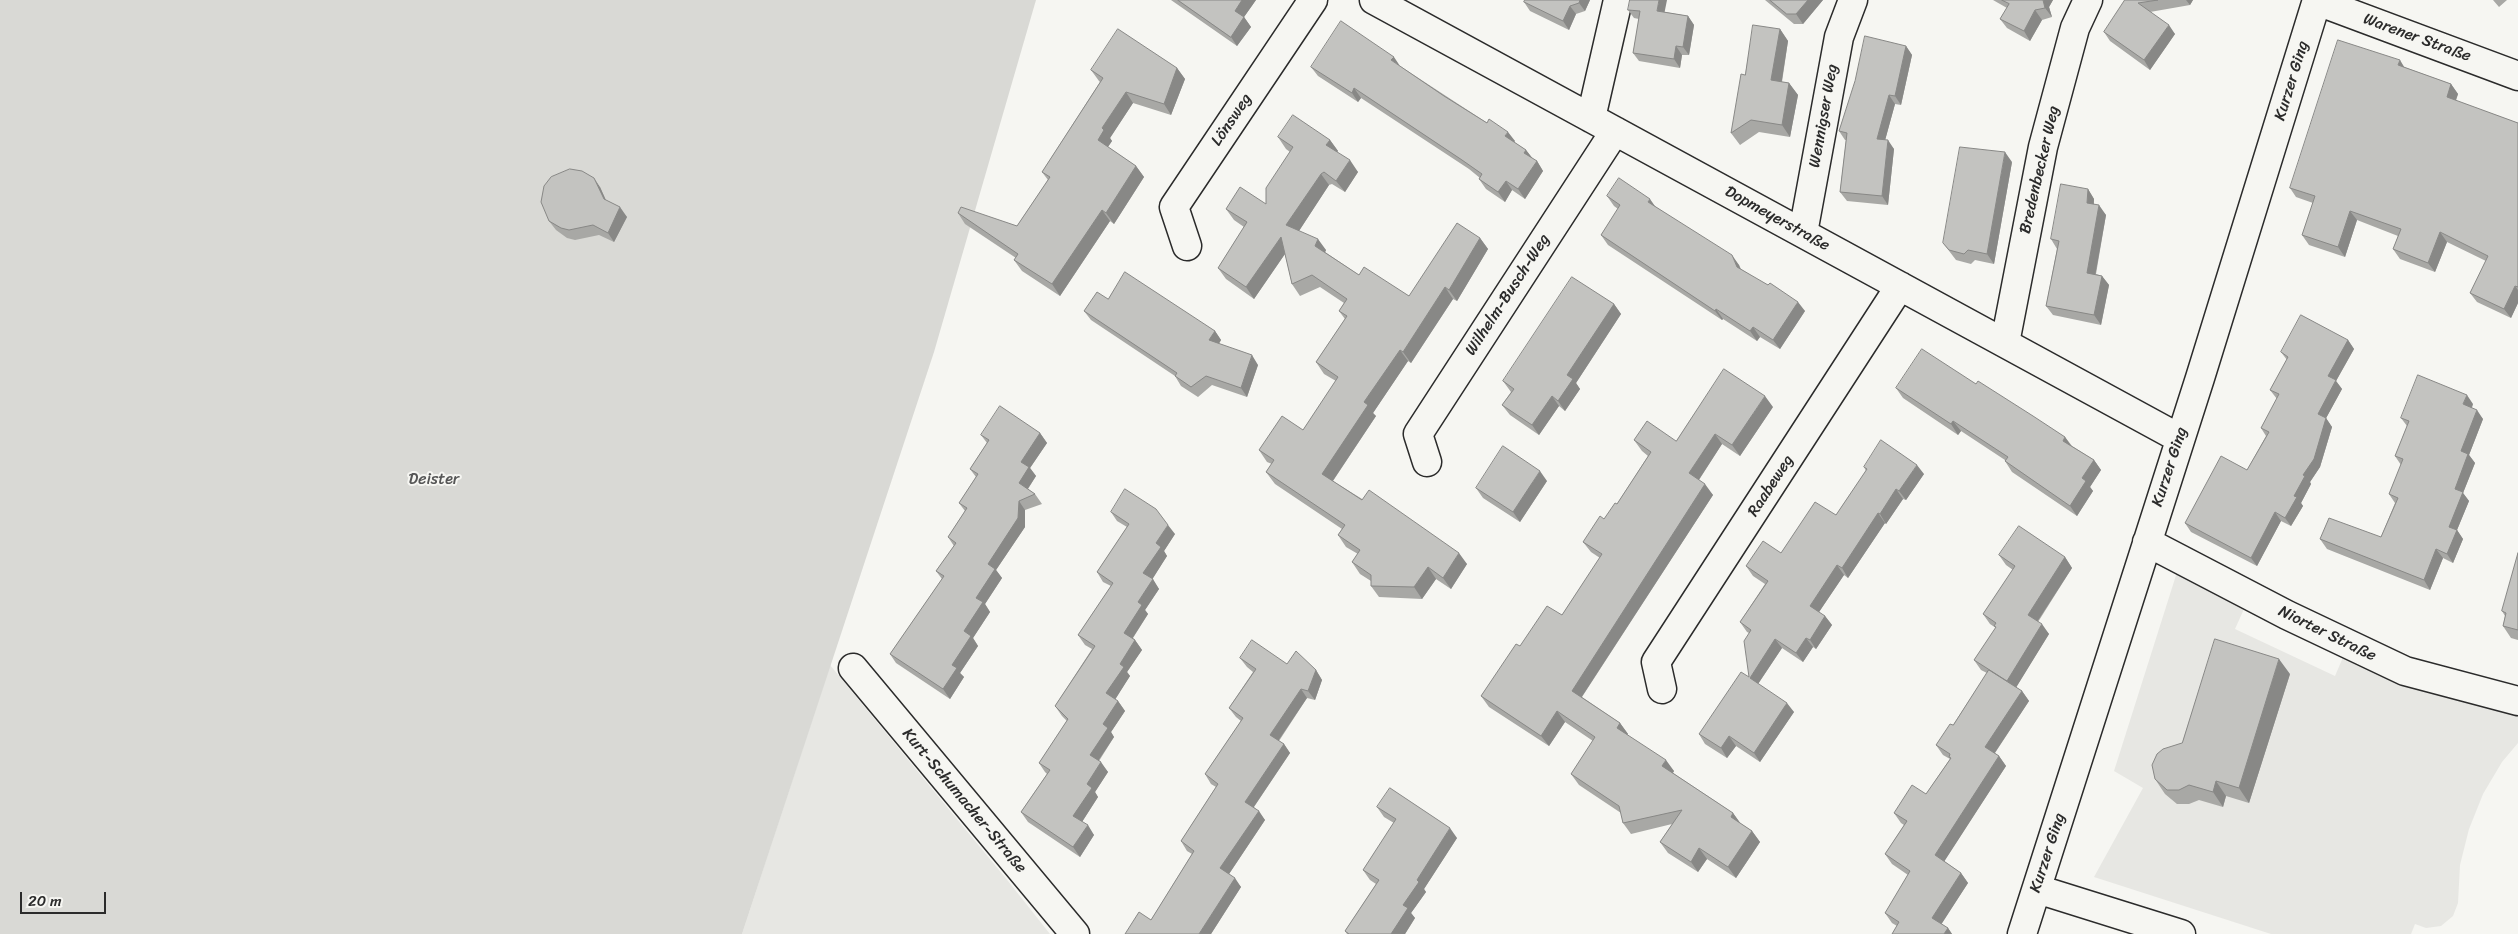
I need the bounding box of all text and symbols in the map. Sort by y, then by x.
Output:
street label: Warener Straße [2361,10,2473,66]
street label: Kurzer Ging [2271,39,2313,123]
street label: Wennigser Weg [1805,63,1843,169]
street label: Lönsweg [1208,90,1256,150]
street label: Bredenbecker Weg [2016,104,2064,236]
street label: Dopmeyerstraße [1721,182,1833,256]
street label: Wilhelm-Busch-Weg [1462,231,1554,359]
street label: Kurzer Ging [2148,425,2192,509]
street label: Raabeweg [1744,452,1798,520]
park label: Deister [409,470,459,490]
street label: Niorter Straße [2275,602,2379,666]
street label: Kurt-Schumacher-Straße [898,725,1030,877]
street label: Kurzer Ging [2026,811,2070,895]
scale bar [22,882,109,914]
text: 20 m [28,888,62,914]

